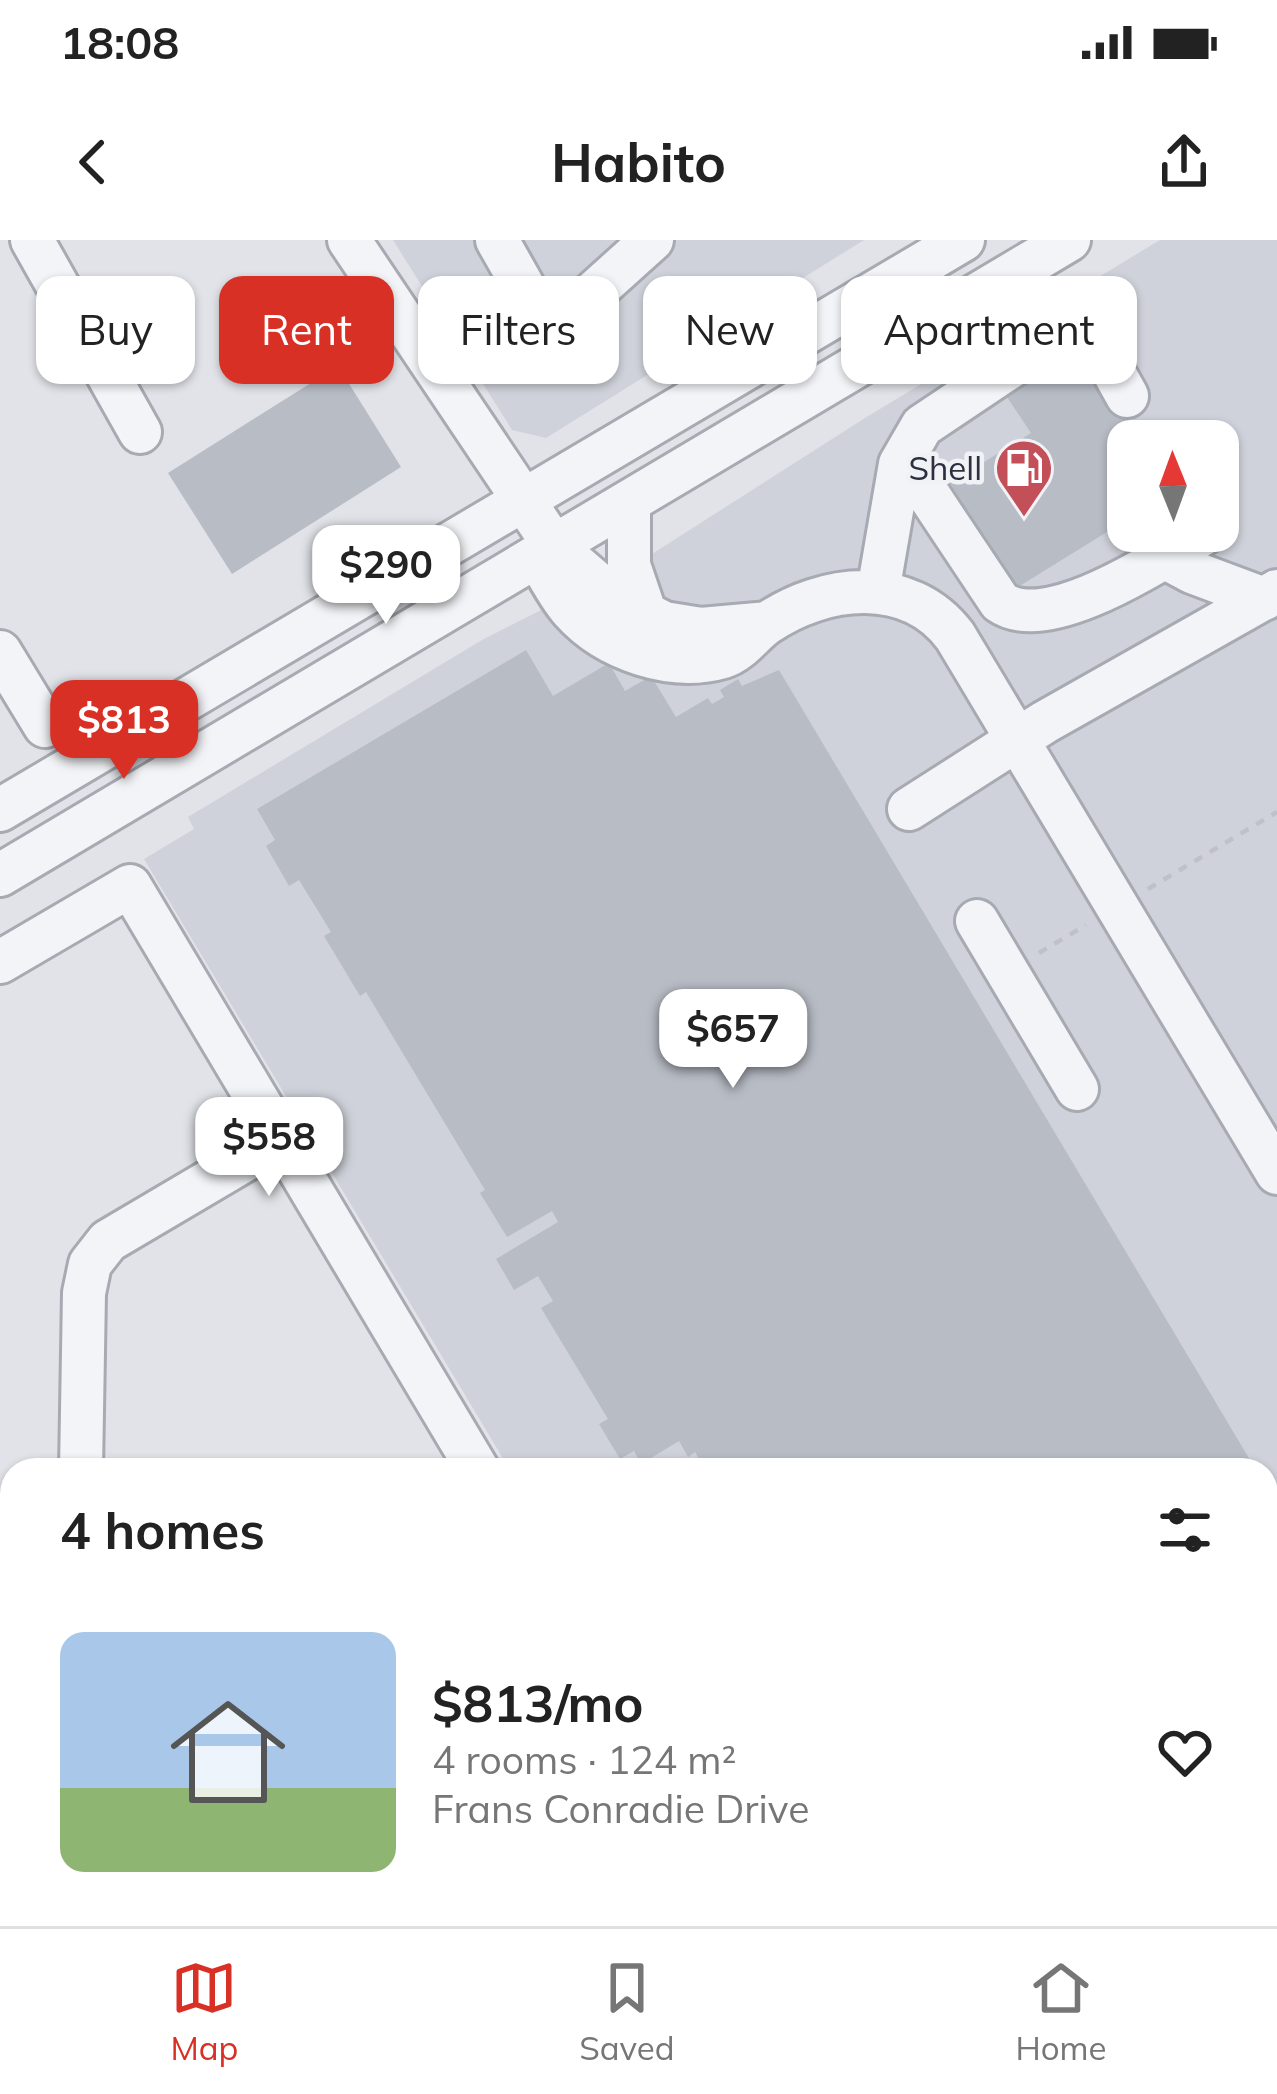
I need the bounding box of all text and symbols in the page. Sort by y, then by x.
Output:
text: 18:08 [60,14,179,70]
text: Habito [551,128,726,196]
icon: back [60,129,126,195]
icon: share [1151,129,1217,195]
chip: Buy [36,276,195,384]
chip: Rent [219,276,394,384]
chip: Filters [418,276,619,384]
chip: New [643,276,817,384]
chip: Apartment [841,276,1137,384]
north arrow [1107,420,1239,552]
map controls [1107,420,1239,552]
fuel station icon: Shell [993,437,1055,519]
place label: Shell [908,447,982,488]
pin: $290 [315,525,457,627]
text: $290 [339,539,433,588]
pin: $813 [53,680,195,782]
text: $813 [77,694,171,743]
pin: $657 [662,989,804,1091]
text: $657 [686,1003,780,1052]
pin: $558 [198,1097,340,1199]
text: $558 [222,1111,316,1160]
icon: filters [1152,1497,1218,1563]
text: 4 homes [60,1498,265,1562]
text: $813/mo [432,1671,644,1735]
icon: home [156,1680,300,1824]
icon: heart [1152,1719,1218,1785]
text: 4 rooms · 124 m² [432,1735,736,1784]
text: Frans Conradie Drive [432,1784,809,1833]
tab: Map [170,1955,238,2068]
tab: Saved [579,1955,675,2068]
tab: Home [1015,1955,1107,2068]

